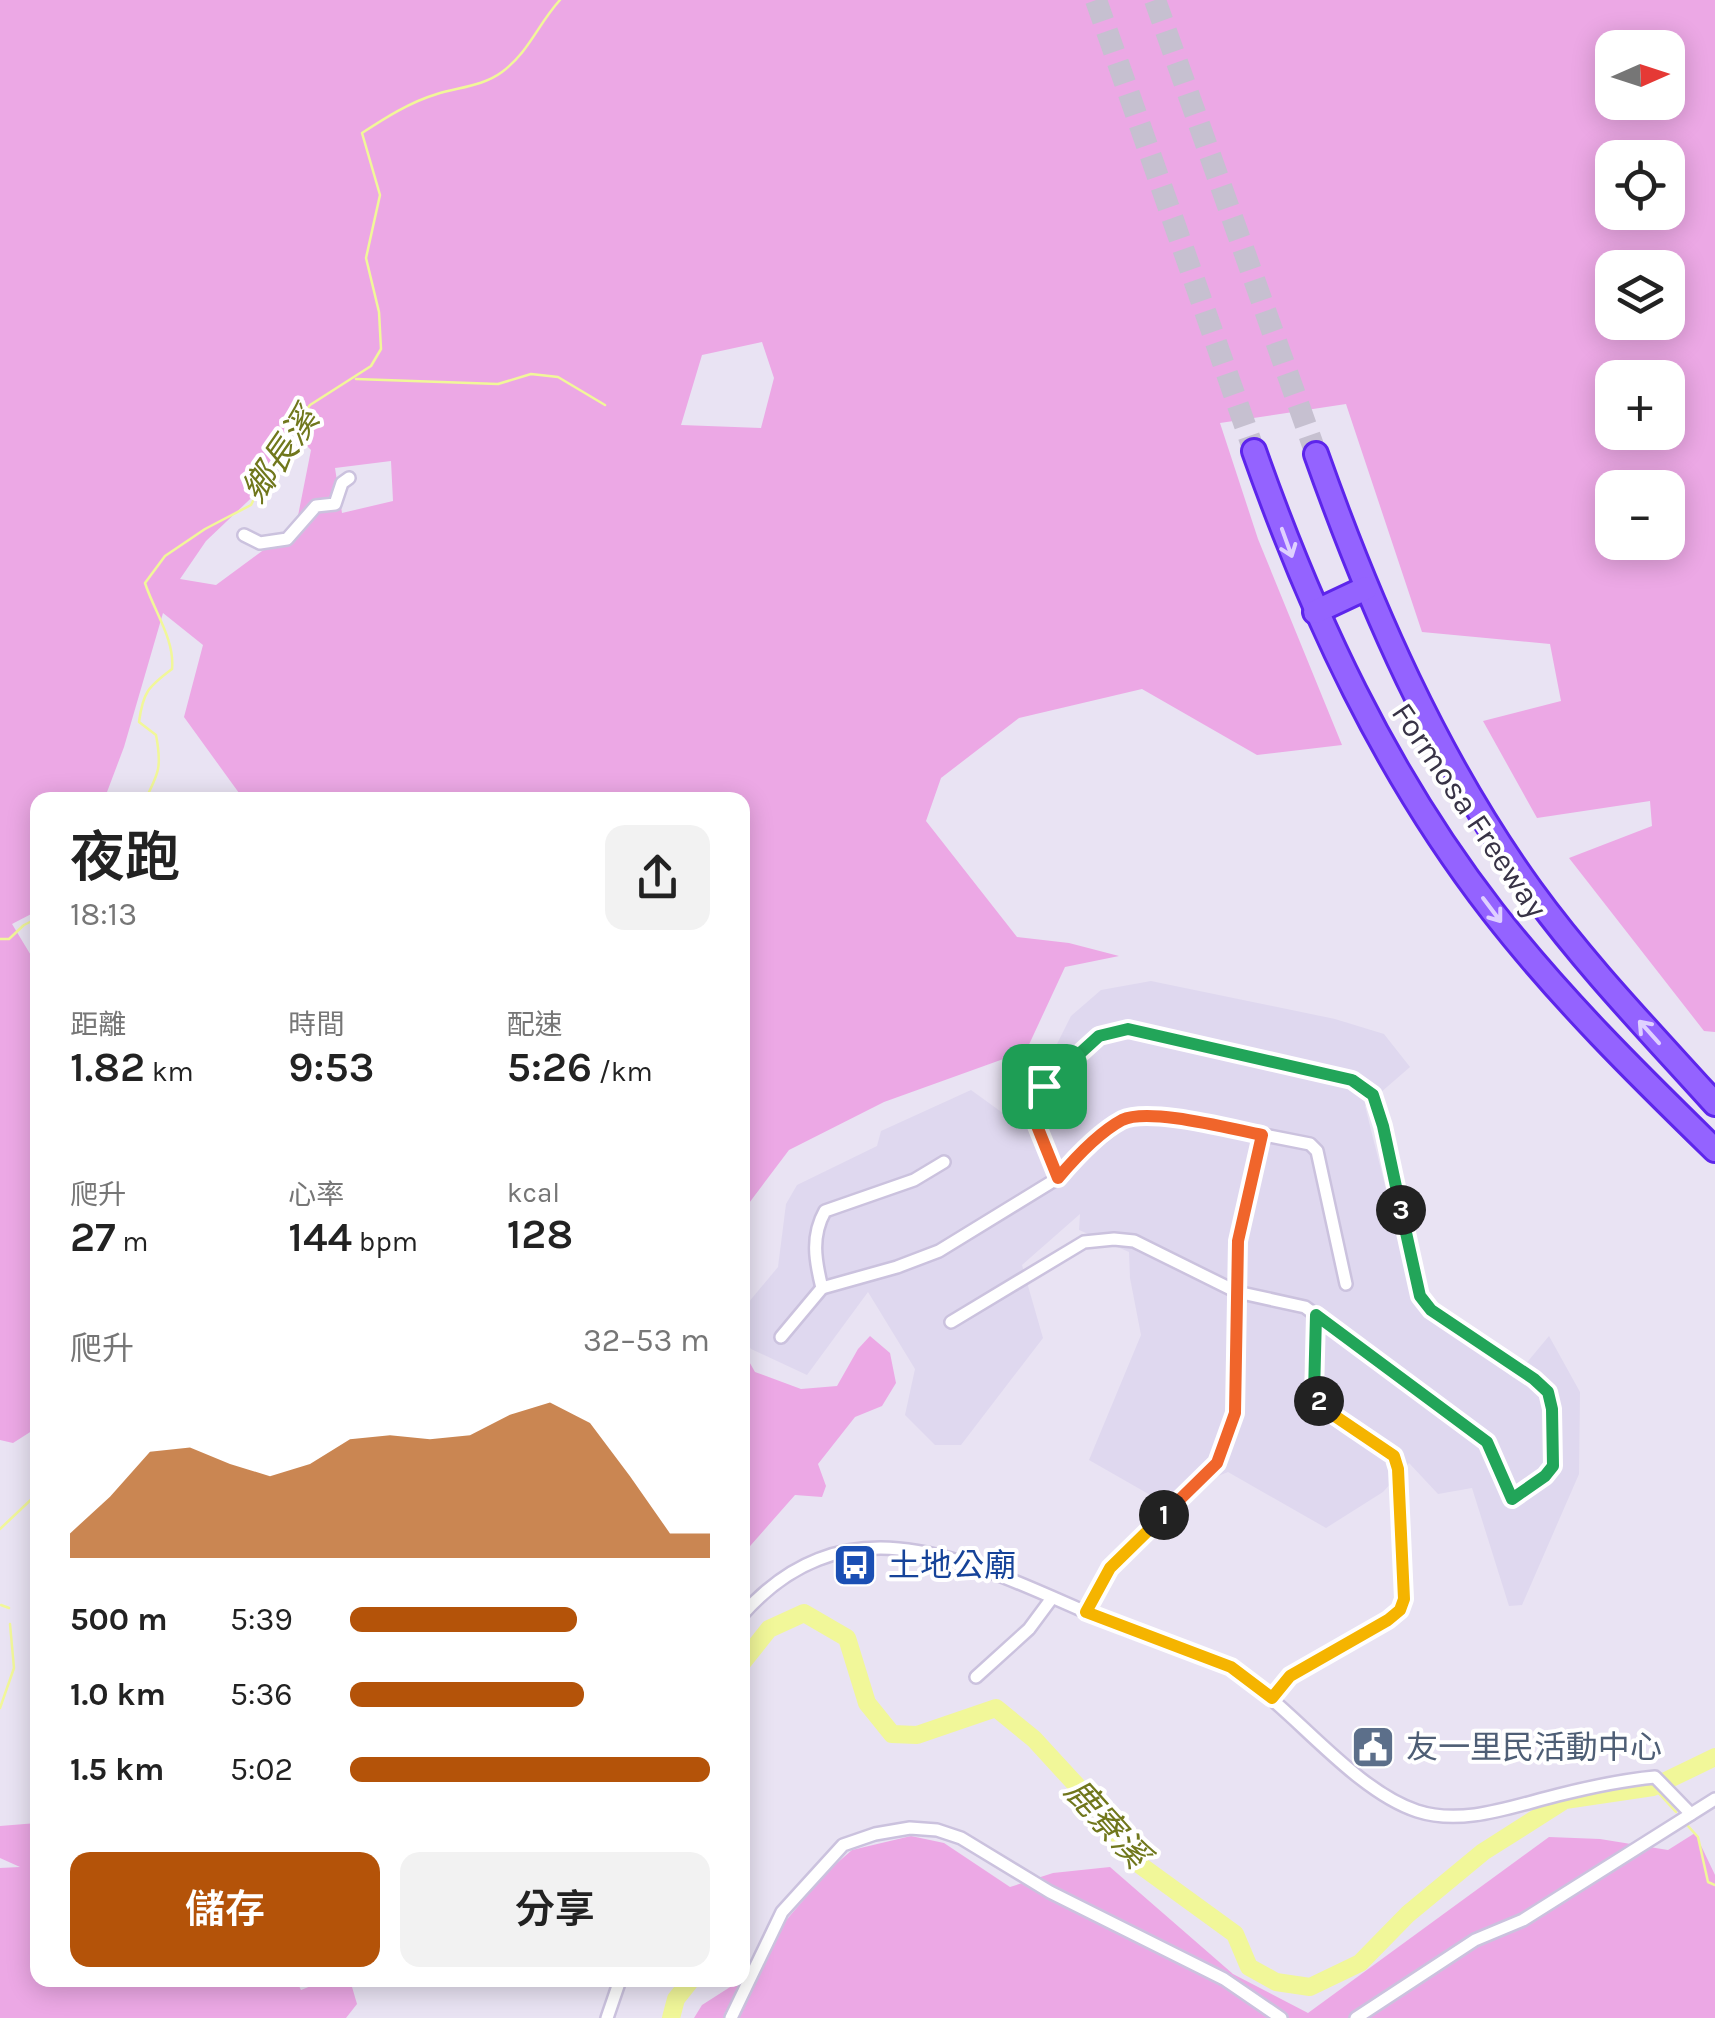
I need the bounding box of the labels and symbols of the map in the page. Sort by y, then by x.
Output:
north arrow [1595,30,1685,120]
water label: 鄉長溪 [233,396,330,510]
one-way arrow [1279,526,1297,557]
street label: Formosa Freeway [1384,696,1555,925]
one-way arrow [1482,896,1503,923]
one-way arrow [1638,1020,1661,1045]
pin [1002,1044,1087,1129]
pin: 3 [1376,1185,1426,1235]
pin: 2 [1294,1376,1344,1426]
pin: 1 [1139,1490,1189,1540]
bus stop icon: 土地公廟 [832,1542,878,1588]
place label: 土地公廟 [888,1547,1016,1584]
public building icon: 友一里民活動中心 [1350,1724,1396,1770]
place label: 友一里民活動中心 [1406,1729,1662,1766]
water label: 鹿寮溪 [1056,1771,1160,1880]

